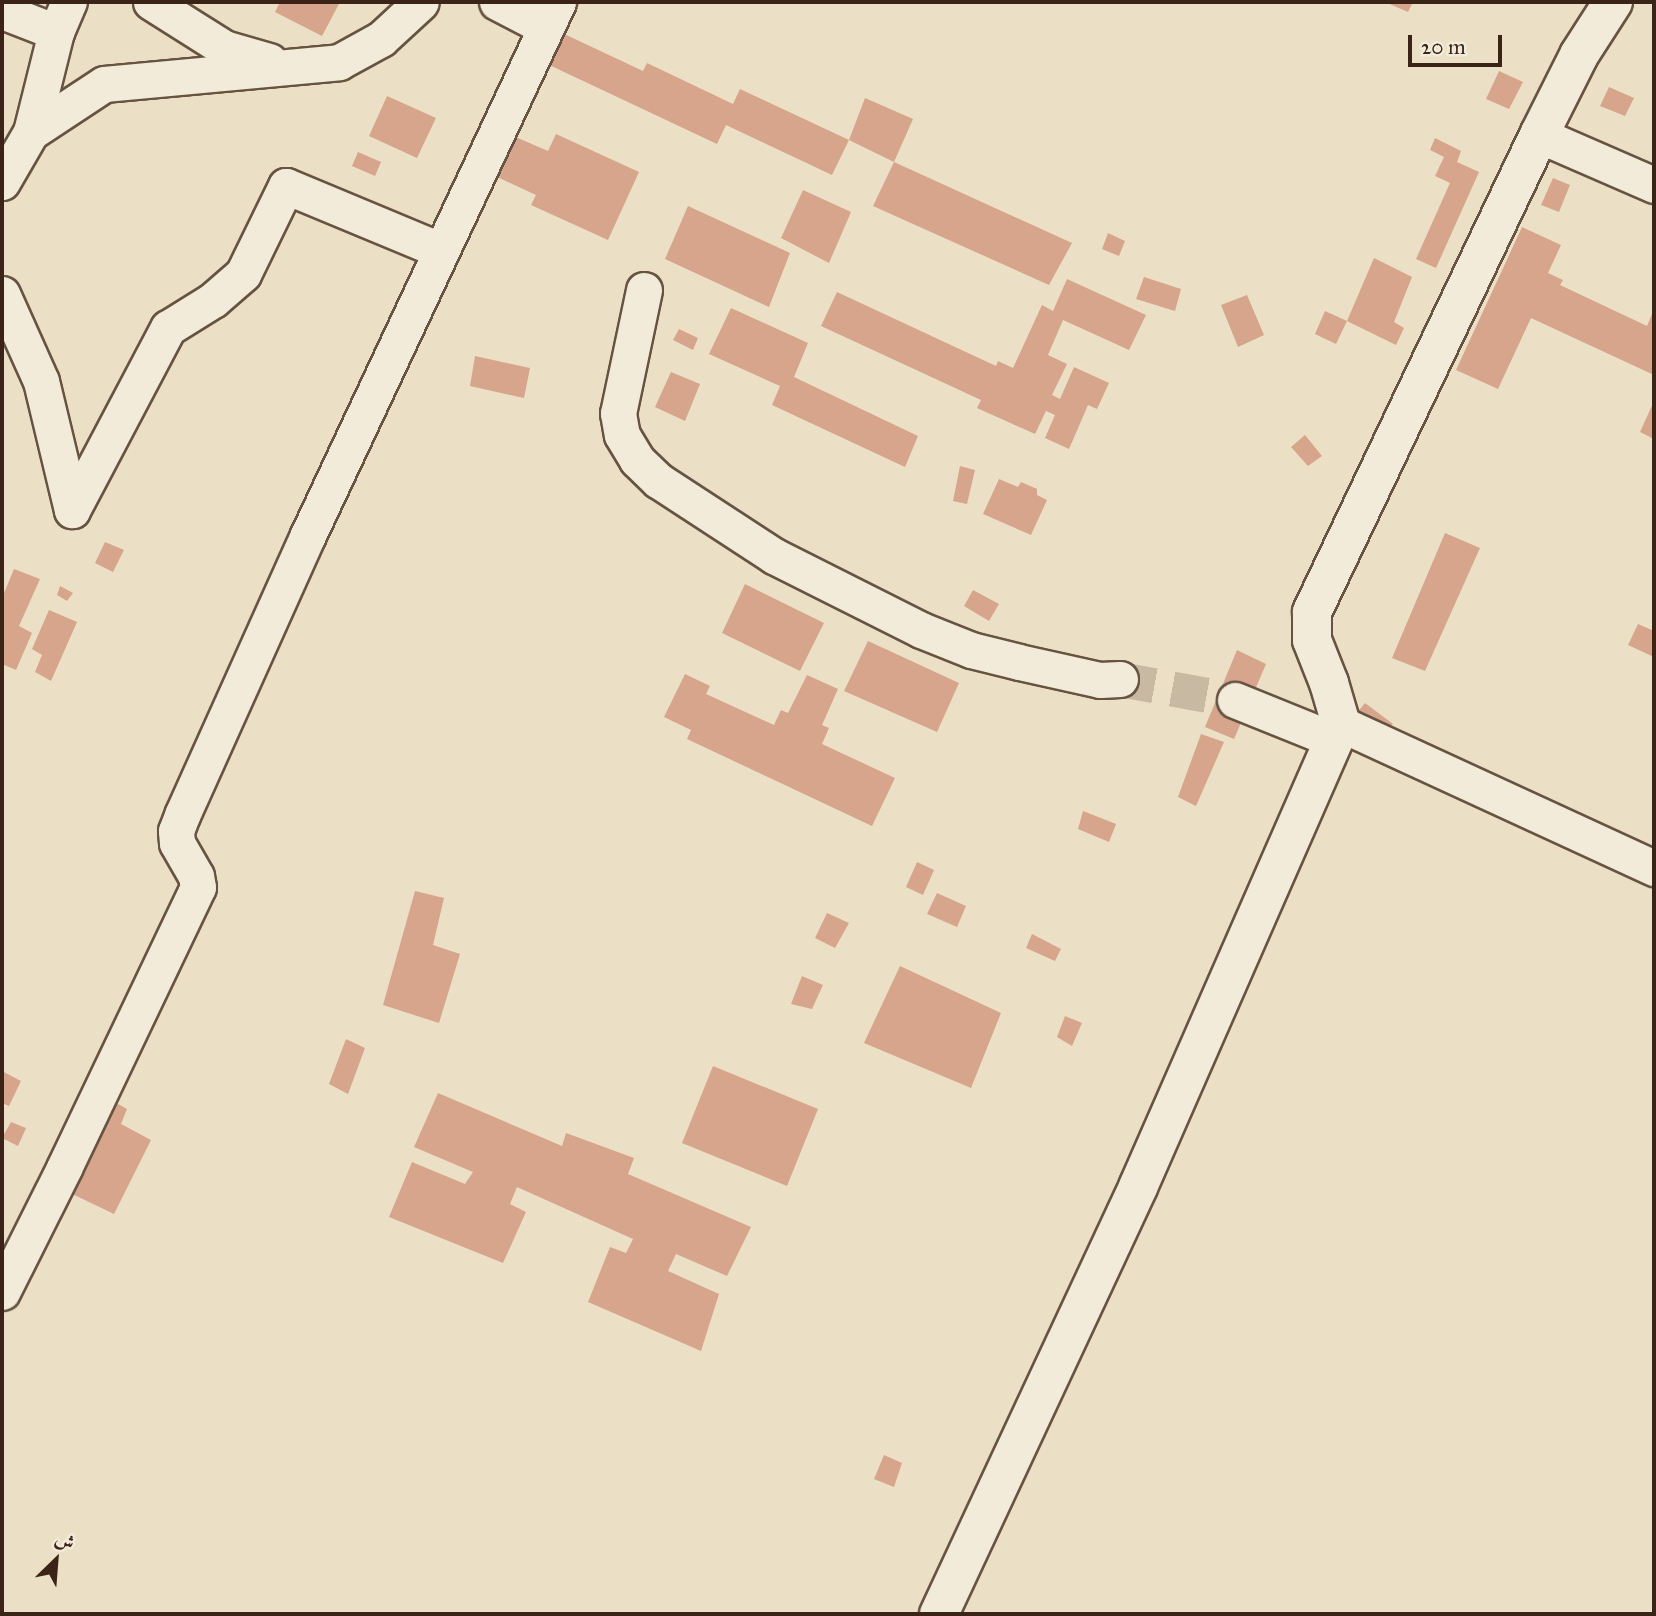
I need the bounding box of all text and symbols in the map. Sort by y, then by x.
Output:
scale bar [1411,21,1506,65]
text: 20 m [1421,34,1466,60]
north arrow [21,1525,91,1595]
text: ش [52,1526,78,1555]

